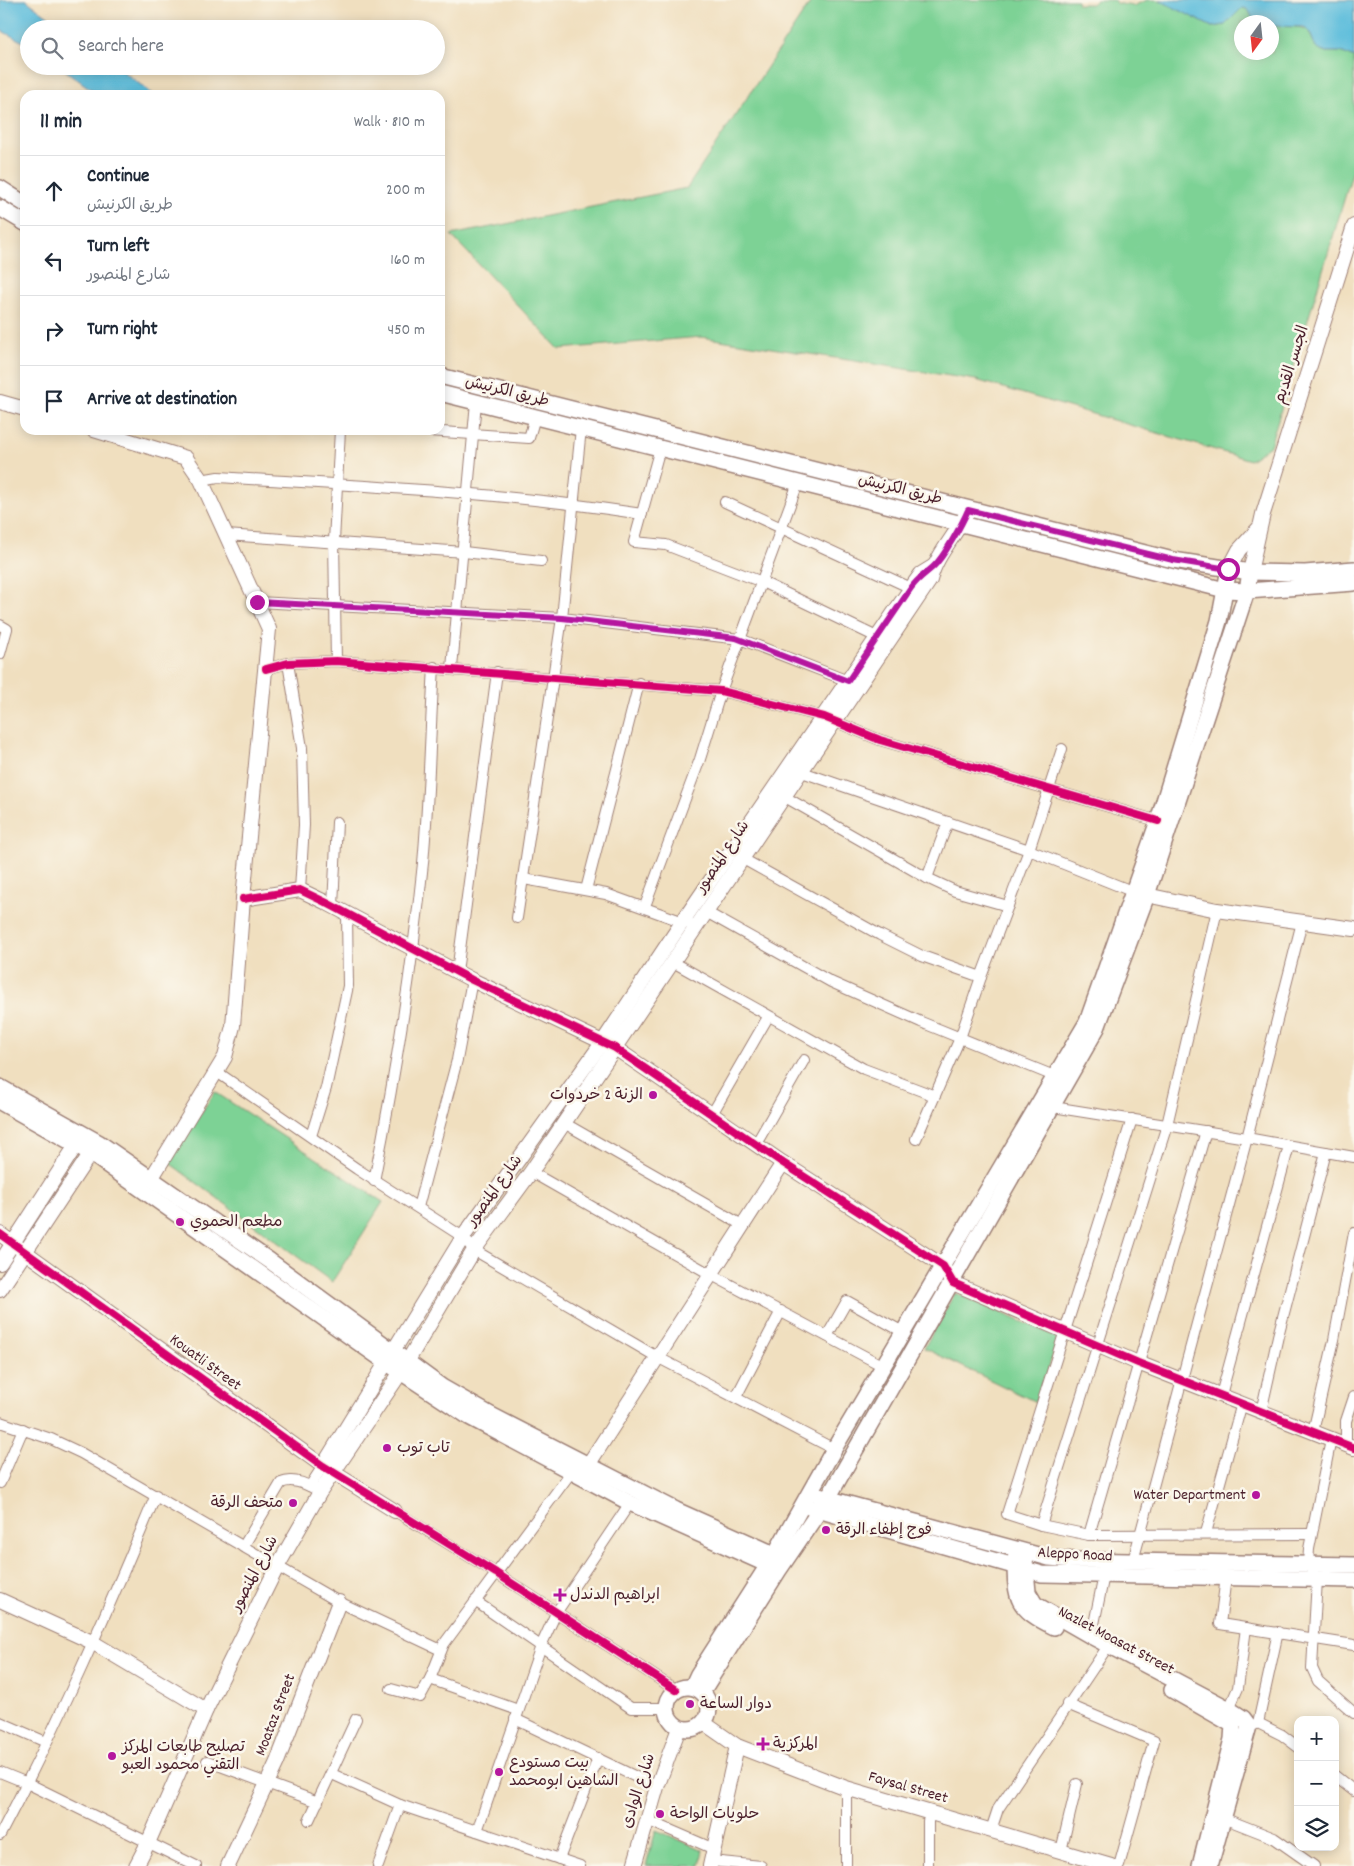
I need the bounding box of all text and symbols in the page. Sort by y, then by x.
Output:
north arrow [1234,15,1279,60]
search box [20,20,445,75]
icon: search [38,34,66,62]
text: Search here [78,34,164,61]
text: 11 min [40,108,82,138]
text: Walk · 810 m [354,111,425,134]
text: Continue [87,164,149,191]
icon: ahead [40,177,68,205]
text: 200 m [386,179,425,202]
text: طريق الكرنيش [87,194,173,217]
text: Turn left [87,234,150,261]
icon: left [40,247,68,275]
text: 160 m [390,249,425,272]
text: شارع المنصور [87,264,170,287]
icon: right [40,317,68,345]
text: Turn right [87,317,158,344]
text: 450 m [388,319,425,342]
street label: الجسر القديم [1268,323,1316,407]
street label: طريق الكرنيش [463,370,551,414]
icon: arrive [40,387,68,415]
text: Arrive at destination [87,387,237,414]
street label: طريق الكرنيش [856,468,944,512]
route start [1217,558,1240,581]
route end [246,591,269,614]
street label: شارع المنصور [689,816,756,900]
place label: الزنة 2 خردوات [550,1084,643,1107]
marker: الزنة 2 خردوات [647,1089,659,1101]
street label: شارع المنصور [460,1151,529,1233]
place label: مطعم الحموي [190,1211,282,1234]
marker: مطعم الحموي [174,1216,186,1228]
street label: Kouatli Street [164,1329,246,1397]
place label: تاب توب [397,1437,450,1460]
marker: تاب توب [381,1442,393,1454]
place label: Water Department [1133,1484,1246,1507]
marker: Water Department [1250,1489,1262,1501]
place label: متحف الرقة [211,1492,283,1515]
marker: متحف الرقة [287,1497,299,1509]
place label: فوج إطفاء الرقة [836,1519,932,1542]
marker: فوج إطفاء الرقة [820,1524,832,1536]
street label: شارع المنصور [224,1532,285,1618]
street label: Aleppo Road [1037,1542,1113,1568]
place label: ابراهيم الدندل [570,1584,660,1607]
marker: ابراهيم الدندل [554,1589,566,1601]
street label: Nazlet Moasat Street [1054,1601,1178,1681]
street label: Moataz Street [250,1671,302,1759]
place label: دوار الساعة [700,1693,772,1716]
marker: دوار الساعة [684,1698,696,1710]
map controls [1294,1716,1339,1851]
button: + [1294,1716,1339,1761]
place label: المركزية [773,1733,818,1756]
place label: تصليح طابعات المركز التقني محمود العبو [120,1736,245,1778]
marker: المركزية [757,1738,769,1750]
marker: تصليح طابعات المركز التقني محمود العبو [106,1750,118,1762]
street label: شارع الوادى [616,1750,662,1832]
place label: بيت مستودع الشاهين ابومحمد [509,1752,619,1793]
button: − [1294,1761,1339,1806]
marker: بيت مستودع الشاهين ابومحمد [493,1766,505,1778]
street label: Faysal Street [866,1766,951,1810]
place label: حلويات الواحة [670,1803,759,1826]
button: layers [1294,1806,1339,1851]
marker: حلويات الواحة [654,1808,666,1820]

